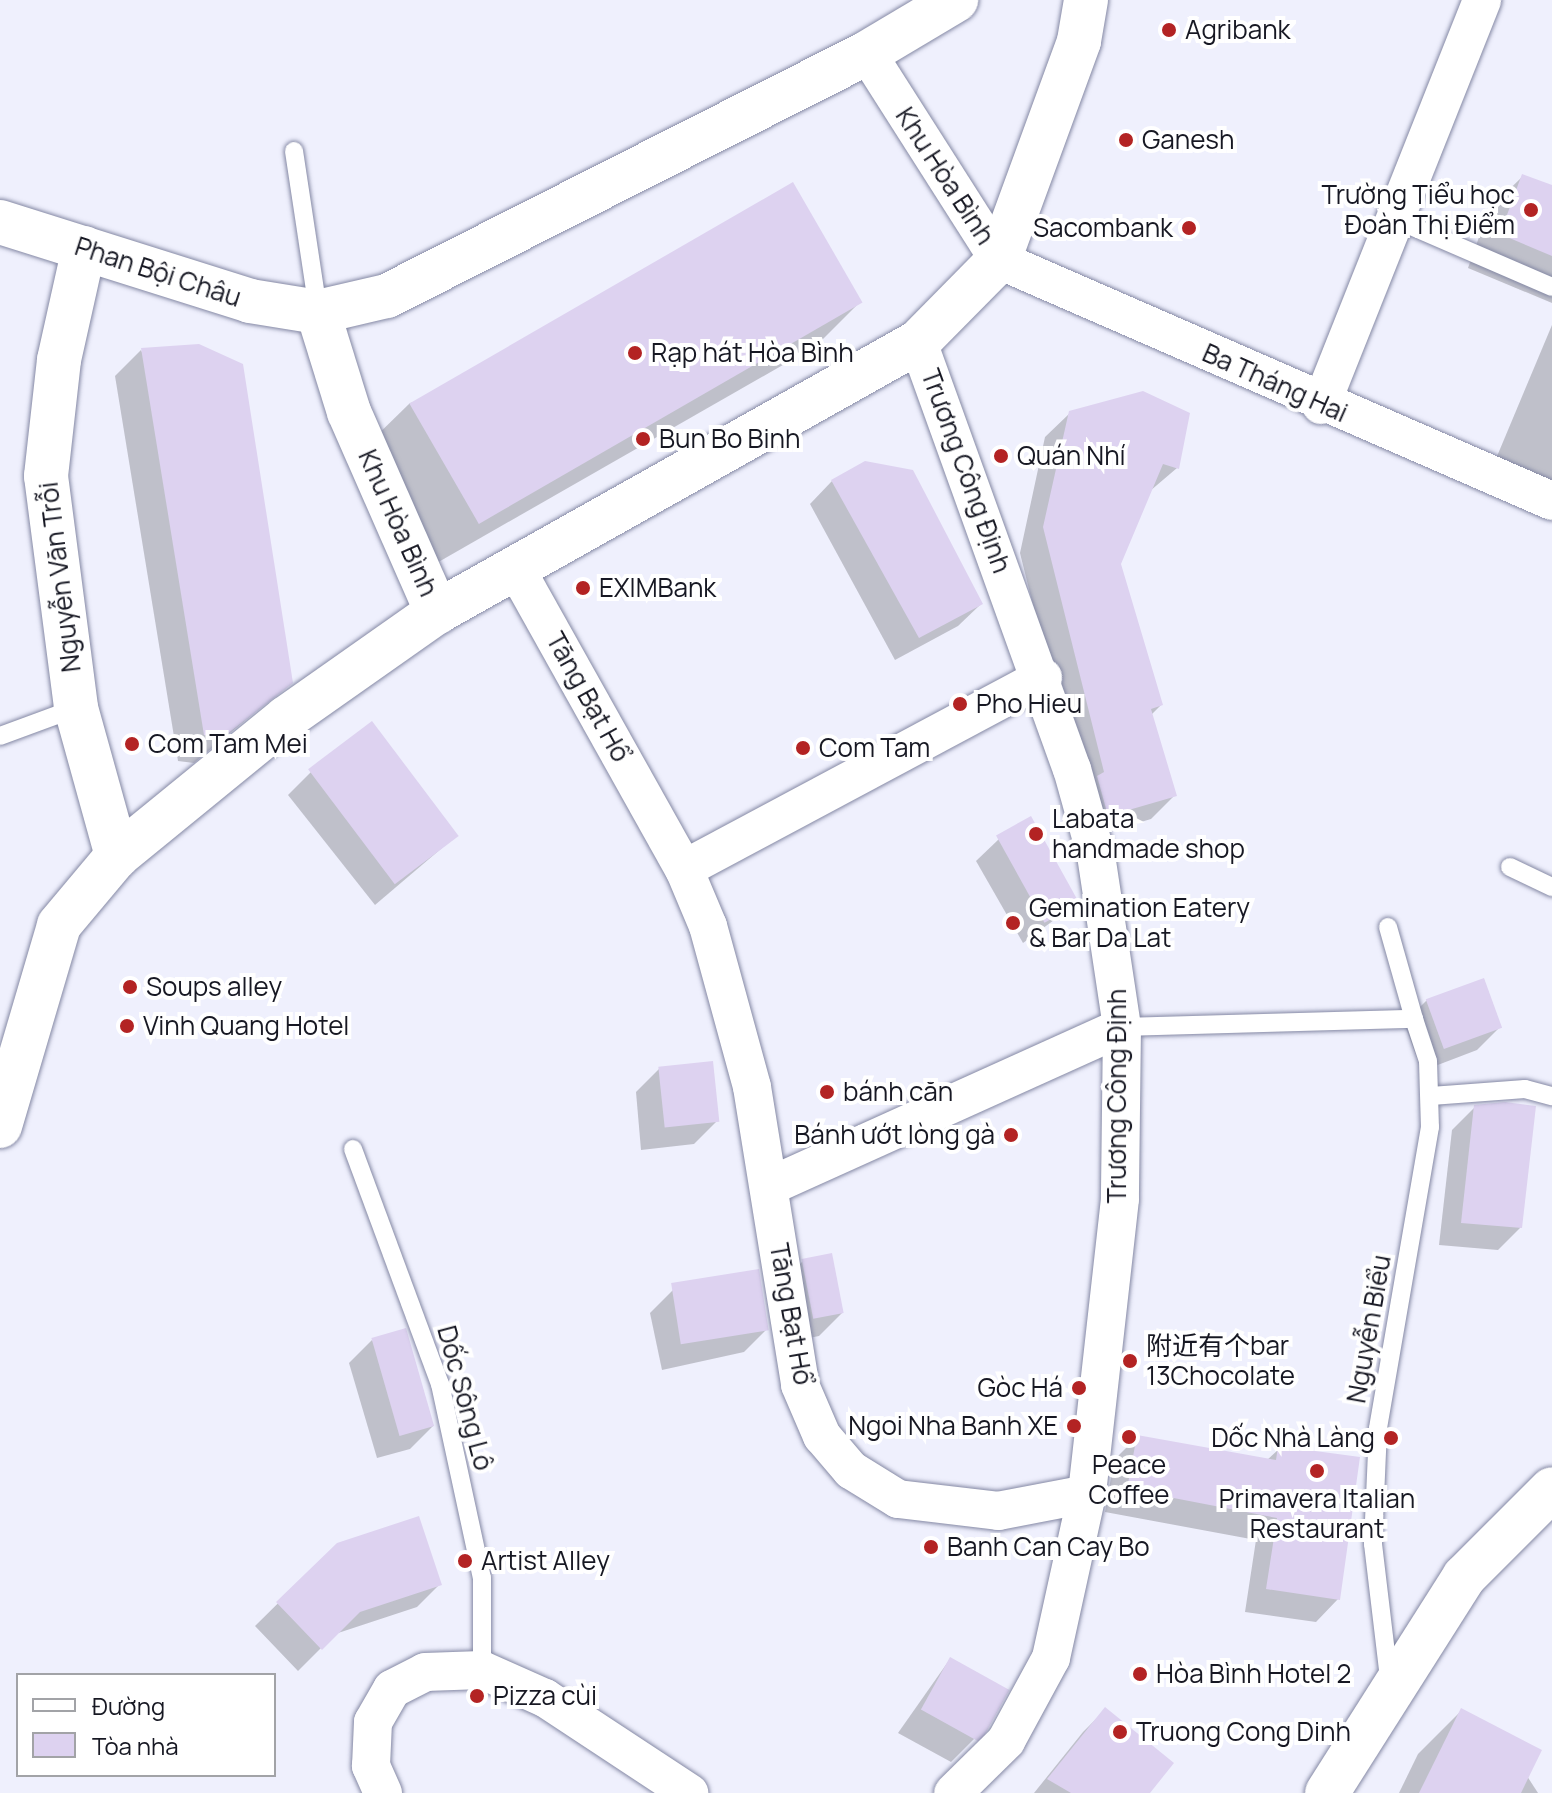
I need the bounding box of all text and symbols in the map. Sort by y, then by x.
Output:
place label: Agribank [1185,14,1290,46]
marker: Agribank [1160,21,1178,39]
street label: Khu Hòa Bình [889,102,1001,250]
place label: Ganesh [1142,124,1234,156]
marker: Ganesh [1117,131,1135,149]
place label: Trường Tiểu học Đoàn Thị Điểm [1321,179,1515,240]
marker: Trường Tiểu học Đoàn Thị Điểm [1522,201,1540,219]
place label: Sacombank [1033,212,1173,244]
marker: Sacombank [1180,219,1198,237]
street label: Phan Bội Châu [71,230,245,314]
place label: Rạp hát Hòa Bình [651,337,854,369]
street label: Ba Tháng Hai [1198,337,1352,429]
marker: Rạp hát Hòa Bình [626,344,644,362]
street label: Trương Công Định [915,365,1017,577]
place label: Bun Bo Binh [659,423,800,455]
marker: Bun Bo Binh [634,430,652,448]
place label: Quán Nhí [1017,440,1126,472]
street label: Khu Hòa Bình [352,445,444,601]
marker: Quán Nhí [992,447,1010,465]
street label: Nguyễn Văn Trỗi [33,480,87,674]
place label: EXIMBank [599,572,716,604]
marker: EXIMBank [574,579,592,597]
street label: Tăng Bạt Hổ [540,627,636,767]
place label: Pho Hieu [976,688,1082,720]
marker: Pho Hieu [951,695,969,713]
place label: Com Tam Mei [148,728,308,760]
place label: Com Tam [819,732,930,764]
marker: Com Tam Mei [123,735,141,753]
marker: Com Tam [794,739,812,757]
place label: Labata handmade shop [1052,803,1245,864]
marker: Labata handmade shop [1027,825,1045,843]
place label: Gemination Eatery & Bar Da Lat [1029,892,1250,954]
marker: Gemination Eatery & Bar Da Lat [1004,914,1022,932]
place label: Soups alley [146,971,282,1003]
marker: Soups alley [121,978,139,996]
street label: Trương Công Định [1101,989,1133,1203]
place label: Vinh Quang Hotel [143,1010,349,1042]
marker: Vinh Quang Hotel [118,1017,136,1035]
place label: bánh căn [843,1076,953,1108]
marker: bánh căn [818,1083,836,1101]
place label: Bánh ướt lòng gà [794,1119,995,1151]
marker: Bánh ướt lòng gà [1002,1126,1020,1144]
street label: Tăng Bạt Hổ [763,1241,819,1387]
street label: Nguyễn Biểu [1341,1252,1397,1406]
street label: Dốc Sông Lô [431,1322,499,1474]
place label: 附近有个bar 13Chocolate [1146,1330,1295,1392]
marker: 附近有个bar 13Chocolate [1121,1352,1139,1370]
place label: Gòc Há [977,1372,1063,1404]
marker: Gòc Há [1070,1379,1088,1397]
place label: Ngoi Nha Banh XE [848,1410,1058,1442]
marker: Ngoi Nha Banh XE [1065,1417,1083,1435]
place label: Dốc Nhà Làng [1211,1422,1375,1454]
marker: Peace Coffee [1120,1428,1138,1446]
marker: Dốc Nhà Làng [1382,1429,1400,1447]
place label: Peace Coffee [1088,1449,1170,1510]
marker: Primavera Italian Restaurant [1308,1462,1326,1480]
place label: Primavera Italian Restaurant [1219,1483,1415,1544]
place label: Banh Can Cay Bo [947,1531,1150,1563]
marker: Banh Can Cay Bo [922,1538,940,1556]
place label: Artist Alley [481,1545,610,1577]
marker: Artist Alley [456,1552,474,1570]
place label: Hòa Bình Hotel 2 [1156,1658,1351,1690]
marker: Hòa Bình Hotel 2 [1131,1665,1149,1683]
legend [16,1673,276,1777]
place label: Pizza cùi [493,1680,597,1712]
marker: Pizza cùi [468,1687,486,1705]
text: Đường [92,1689,165,1722]
place label: Truong Cong Dinh [1136,1716,1351,1748]
marker: Truong Cong Dinh [1111,1723,1129,1741]
text: Tòa nhà [92,1729,179,1762]

